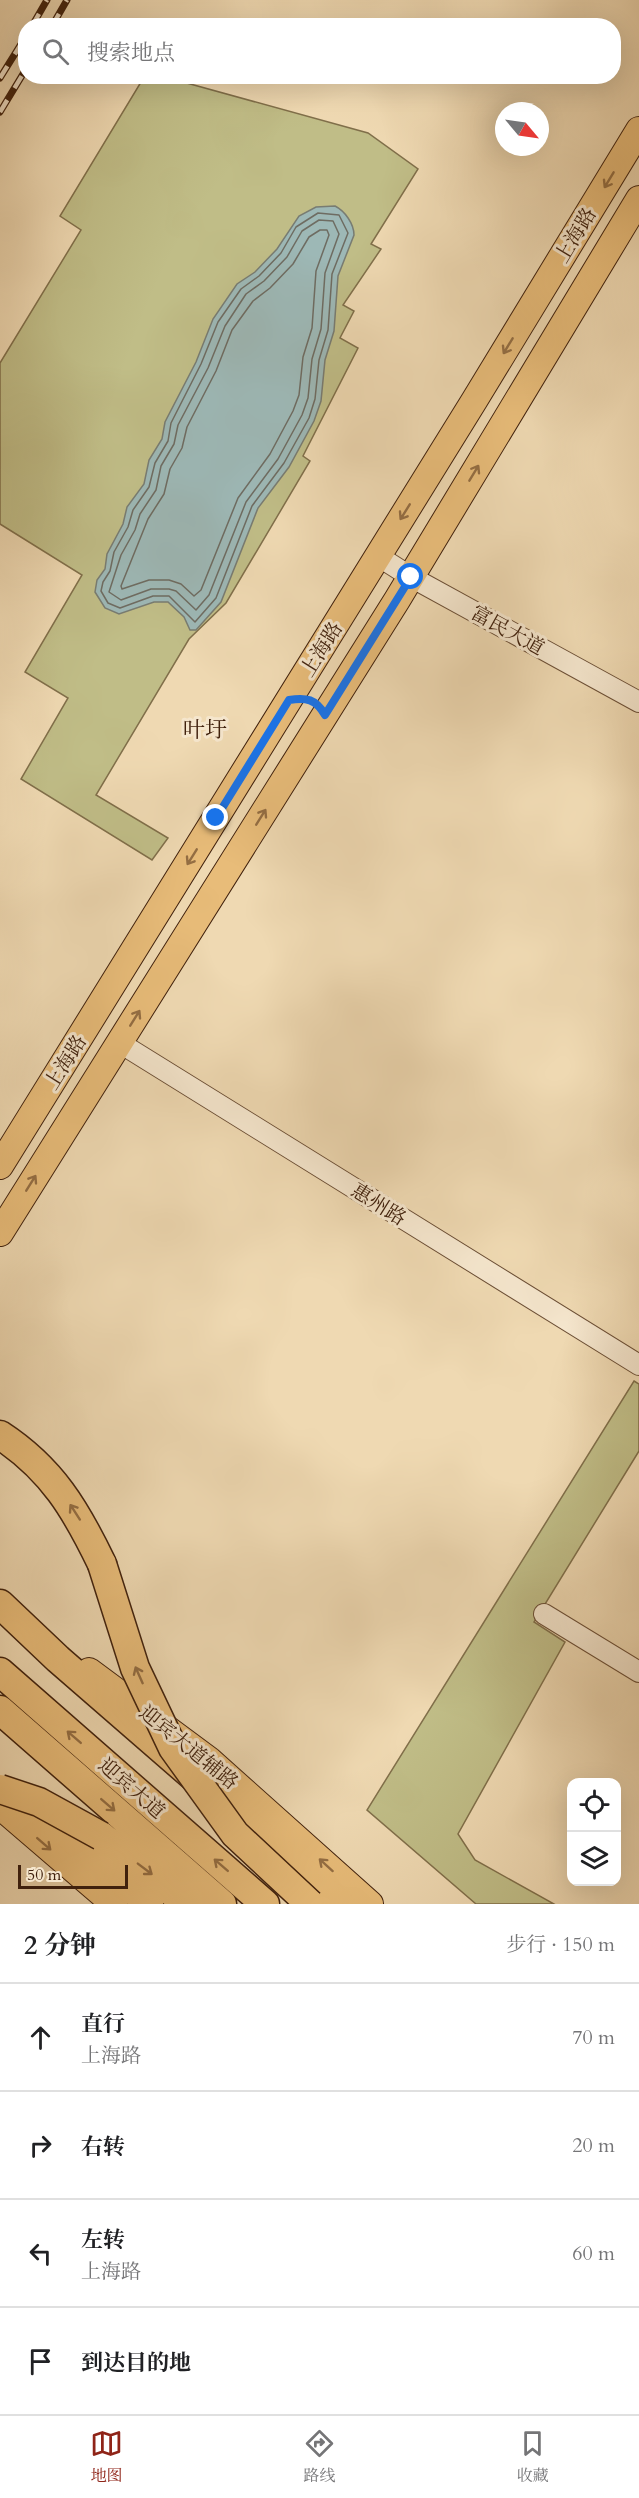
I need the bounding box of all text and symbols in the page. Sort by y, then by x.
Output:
search box [18,18,621,84]
icon: search [39,35,72,68]
text: 搜索地点 [87,38,175,68]
north arrow [495,102,549,156]
one-way arrow [602,171,614,188]
street label: 上海路 [548,203,602,268]
one-way arrow [501,337,513,354]
one-way arrow [468,465,480,482]
one-way arrow [399,504,412,521]
route start [397,563,423,589]
street label: 富民大道 [466,599,549,662]
street label: 上海路 [294,617,349,682]
district label: 叶圩 [183,715,227,745]
route end [202,804,228,830]
one-way arrow [255,809,267,826]
one-way arrow [185,848,198,865]
one-way arrow [129,1010,141,1027]
street label: 上海路 [38,1030,93,1095]
one-way arrow [25,1175,38,1192]
street label: 惠州路 [346,1177,411,1232]
one-way arrow [69,1504,81,1521]
one-way arrow [132,1666,144,1684]
street label: 迎宾大道辅路 [134,1699,244,1796]
one-way arrow [67,1730,82,1744]
street label: 迎宾大道 [93,1752,171,1825]
map controls [567,1778,621,1886]
button: locate [567,1778,621,1832]
one-way arrow [100,1798,115,1812]
button: layers [567,1832,621,1886]
one-way arrow [36,1837,51,1851]
one-way arrow [319,1858,334,1872]
one-way arrow [213,1859,229,1872]
scale bar [18,1862,128,1890]
one-way arrow [136,1863,152,1876]
text: 50 m [27,1864,61,1886]
text: 2 分钟 [24,1928,96,1963]
text: 步行 · 150 m [506,1931,615,1958]
text: 直行 [81,2009,125,2039]
icon: ahead [24,2021,57,2054]
text: 70 m [572,2024,615,2051]
text: 上海路 [81,2042,141,2069]
icon: right [24,2129,57,2162]
text: 右转 [81,2132,125,2162]
text: 20 m [572,2132,615,2159]
text: 左转 [81,2225,125,2255]
icon: left [24,2237,57,2270]
text: 60 m [572,2240,615,2267]
text: 上海路 [81,2258,141,2285]
icon: arrive [24,2345,57,2378]
text: 到达目的地 [81,2348,191,2378]
tab: 地图 [90,2427,123,2487]
tab: 路线 [303,2427,336,2487]
tab: 收藏 [516,2427,549,2487]

